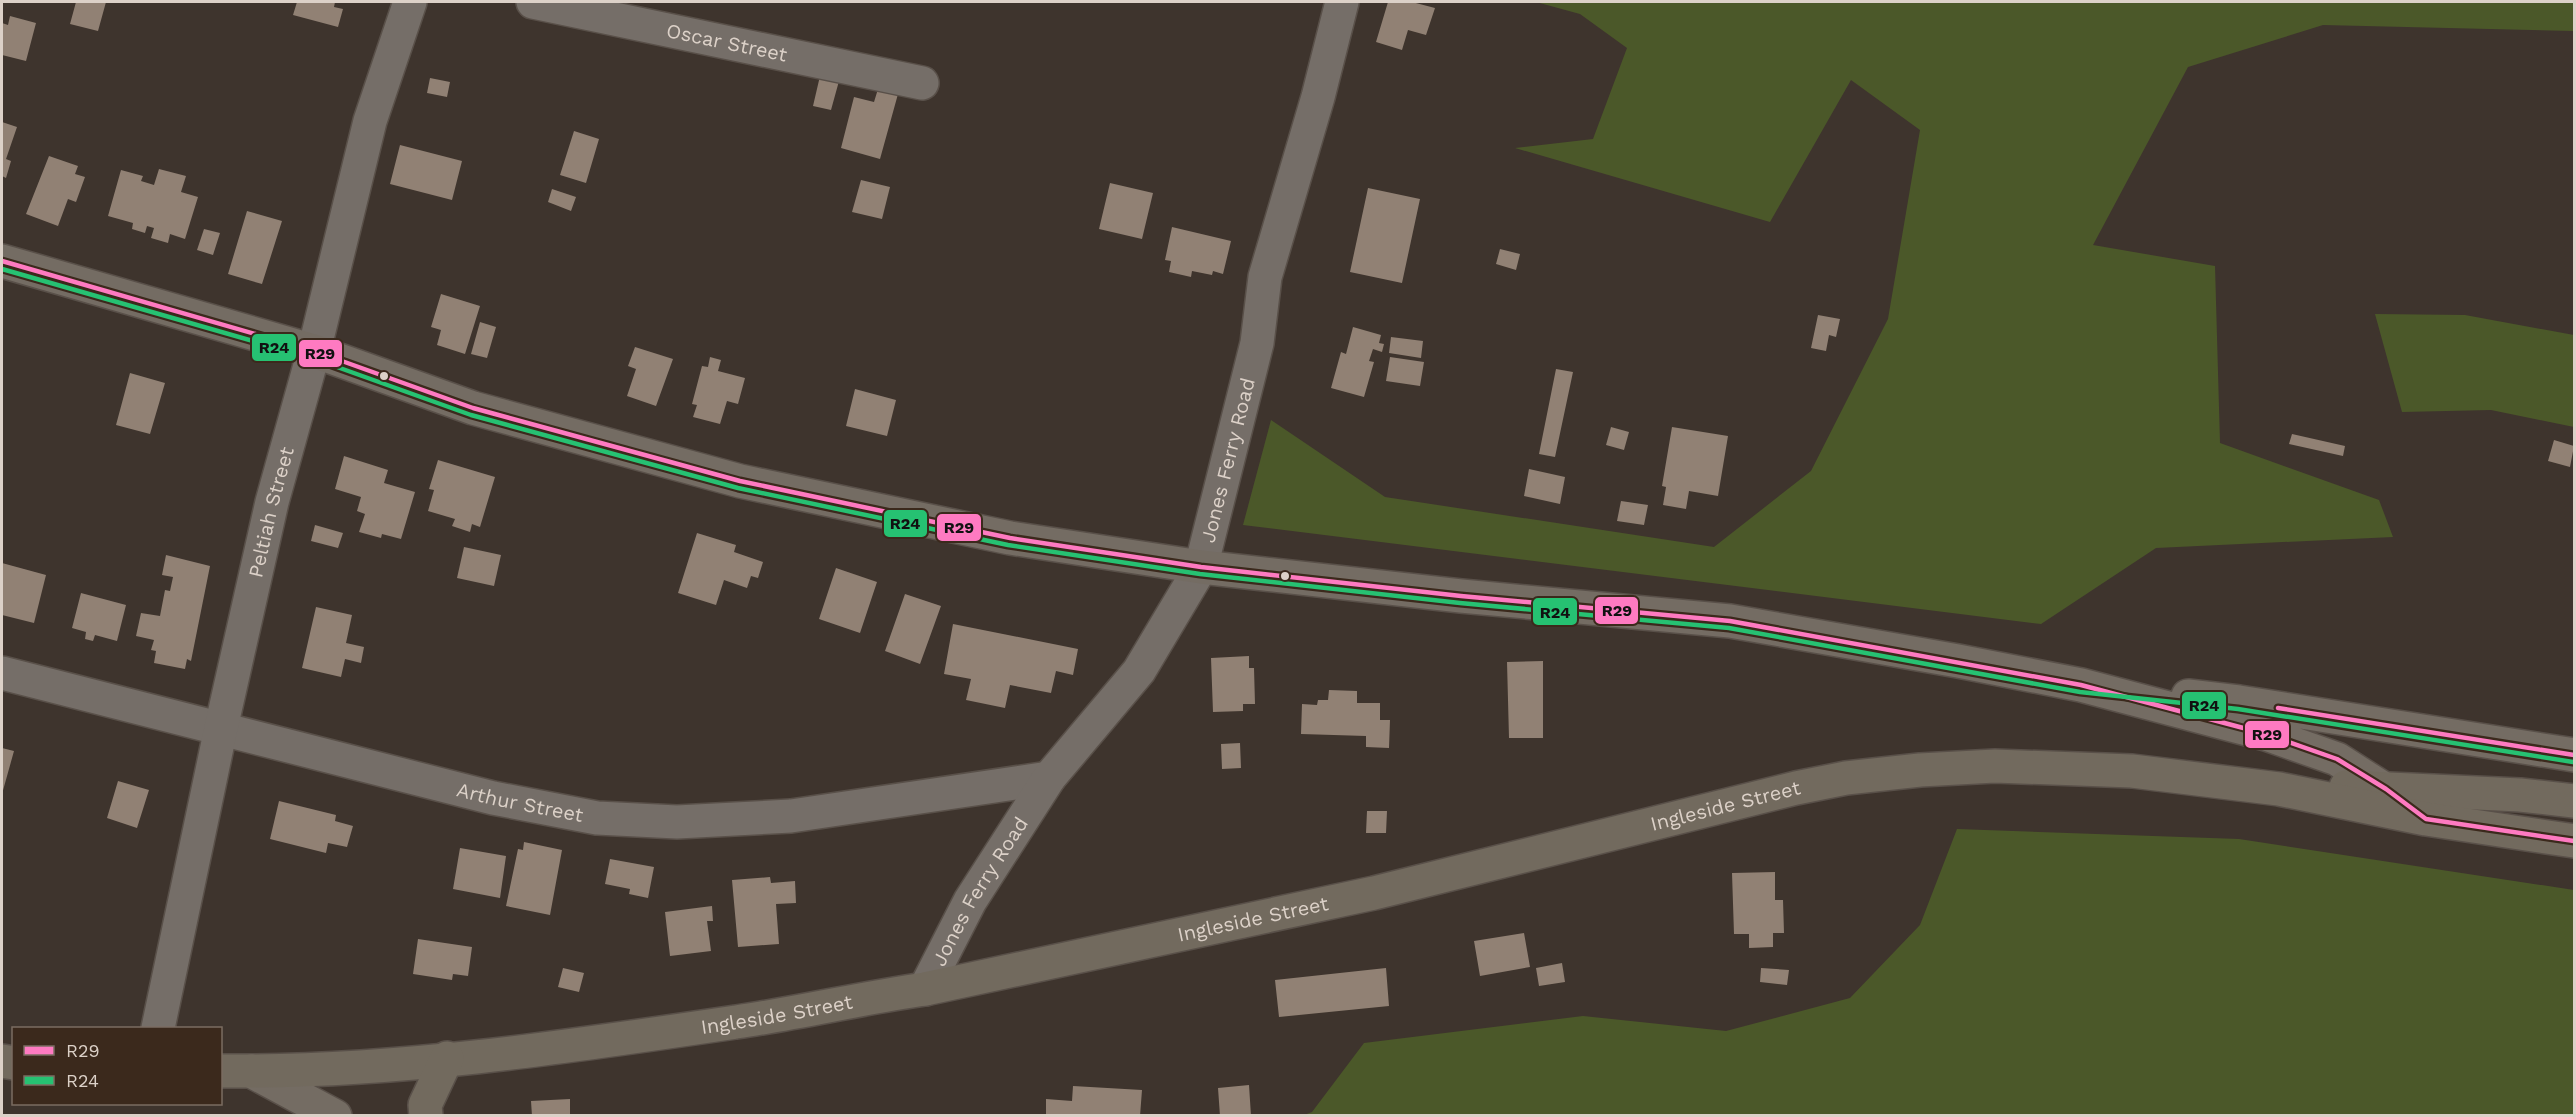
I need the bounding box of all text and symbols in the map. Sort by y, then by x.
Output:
street label: Oscar Street [664,18,790,67]
line badge: R24 [251,333,297,362]
text: R24 [259,338,289,357]
line badge: R29 [298,339,343,368]
text: R29 [305,344,335,363]
unlabelled marker [378,370,390,382]
street label: Jones Ferry Road [1196,375,1260,545]
street label: Peltiah Street [243,444,299,580]
line badge: R24 [883,509,928,538]
line badge: R29 [936,513,982,542]
text: R24 [890,514,920,533]
text: R29 [944,518,974,537]
unlabelled marker [1279,570,1291,582]
line badge: R29 [1594,596,1639,625]
line badge: R24 [1532,597,1578,626]
text: R29 [1602,601,1632,620]
text: R24 [1540,603,1570,622]
line badge: R24 [2181,691,2227,720]
text: R24 [2189,696,2219,715]
line badge: R29 [2244,720,2290,749]
text: R29 [2252,725,2282,744]
street label: Ingleside Street [1648,775,1803,836]
street label: Arthur Street [454,777,586,827]
street label: Jones Ferry Road [927,812,1033,970]
street label: Ingleside Street [1175,891,1331,947]
street label: Ingleside Street [699,989,855,1039]
legend [12,1027,222,1105]
text: R29 [66,1040,100,1061]
text: R24 [66,1070,99,1091]

